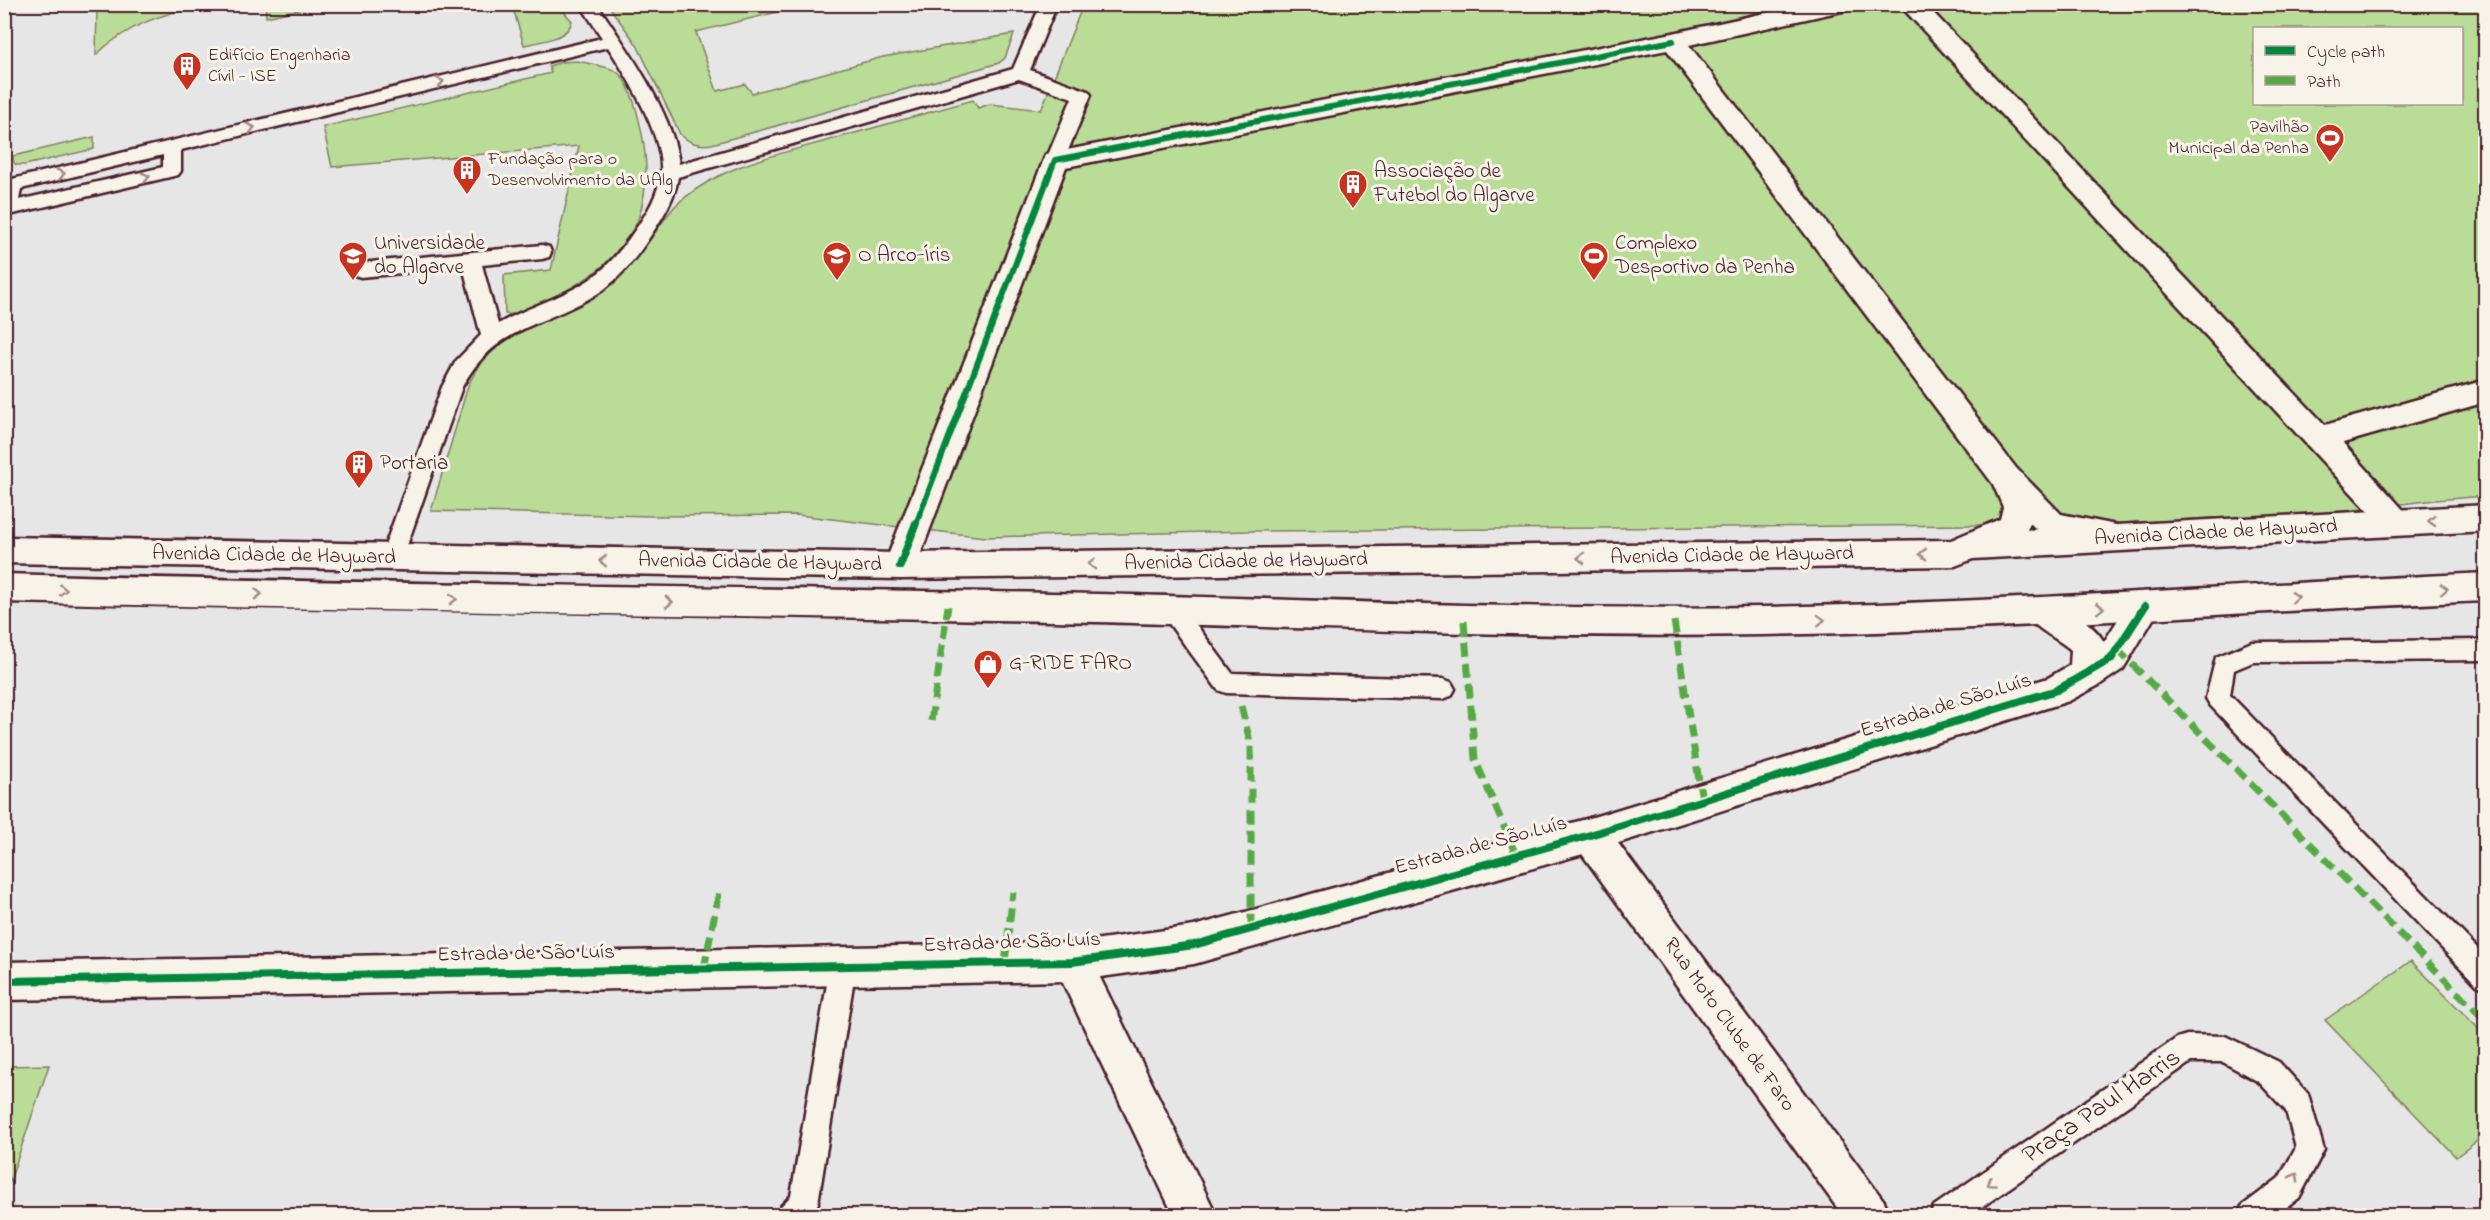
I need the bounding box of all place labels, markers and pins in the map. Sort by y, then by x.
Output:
place label: Edifício Engenharia Cívil - ISE [208,43,351,90]
building icon: Edifício Engenharia Cívil - ISE [171,50,203,92]
place label: Pavilhão Municipal da Penha [2169,115,2309,162]
sports icon: Pavilhão Municipal da Penha [2314,122,2346,164]
place label: Fundação para o Desenvolvimento da UAlg [487,147,673,195]
building icon: Fundação para o Desenvolvimento da UAlg [451,154,483,196]
place label: Associação de Futebol do Algarve [1373,157,1535,213]
building icon: Associação de Futebol do Algarve [1337,168,1369,210]
place label: Universidade do Algarve [374,229,485,285]
place label: Complexo Desportivo da Penha [1614,229,1795,283]
school or university icon: Universidade do Algarve [337,240,369,282]
school or university icon: O Arco-Íris [821,240,853,282]
sports icon: Complexo Desportivo da Penha [1578,240,1610,282]
place label: O Arco-Íris [858,241,951,271]
building icon: Portaria [343,448,375,490]
place label: Portaria [380,449,448,479]
shop icon: G-RIDE FARO [972,648,1004,690]
place label: G-RIDE FARO [1009,649,1132,679]

